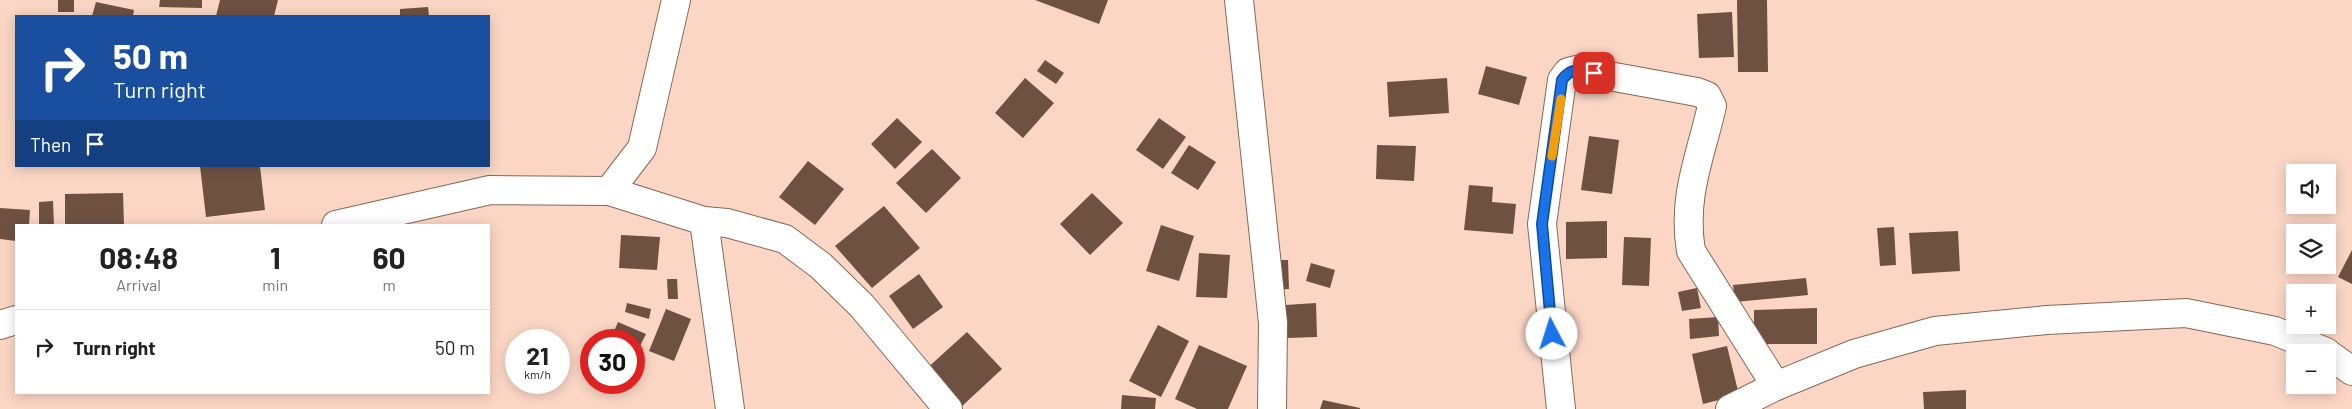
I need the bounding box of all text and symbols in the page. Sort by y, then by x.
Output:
text: 50 m [113,34,188,76]
icon: right [30,35,95,100]
pin [1573,52,1615,94]
icon: arrive [1580,59,1608,87]
text: Turn right [113,76,206,102]
icon: arrive [81,130,109,158]
text: Then [30,133,71,156]
map controls [2286,164,2336,394]
button: sound [2286,164,2336,214]
button: layers [2286,224,2336,274]
text: 08:48 [99,239,178,275]
text: 1 [270,239,281,275]
text: 60 [372,239,406,275]
text: Arrival [116,275,161,294]
text: min [262,275,288,294]
text: m [382,275,396,294]
button: + [2286,284,2336,334]
position arrow [1525,307,1577,359]
speed limit sign: 30 [580,329,645,394]
icon: right [30,333,58,361]
text: Turn right [73,336,155,359]
text: 50 m [435,336,475,359]
text: 21 [526,340,549,370]
button: − [2286,344,2336,394]
text: km/h [524,367,551,381]

